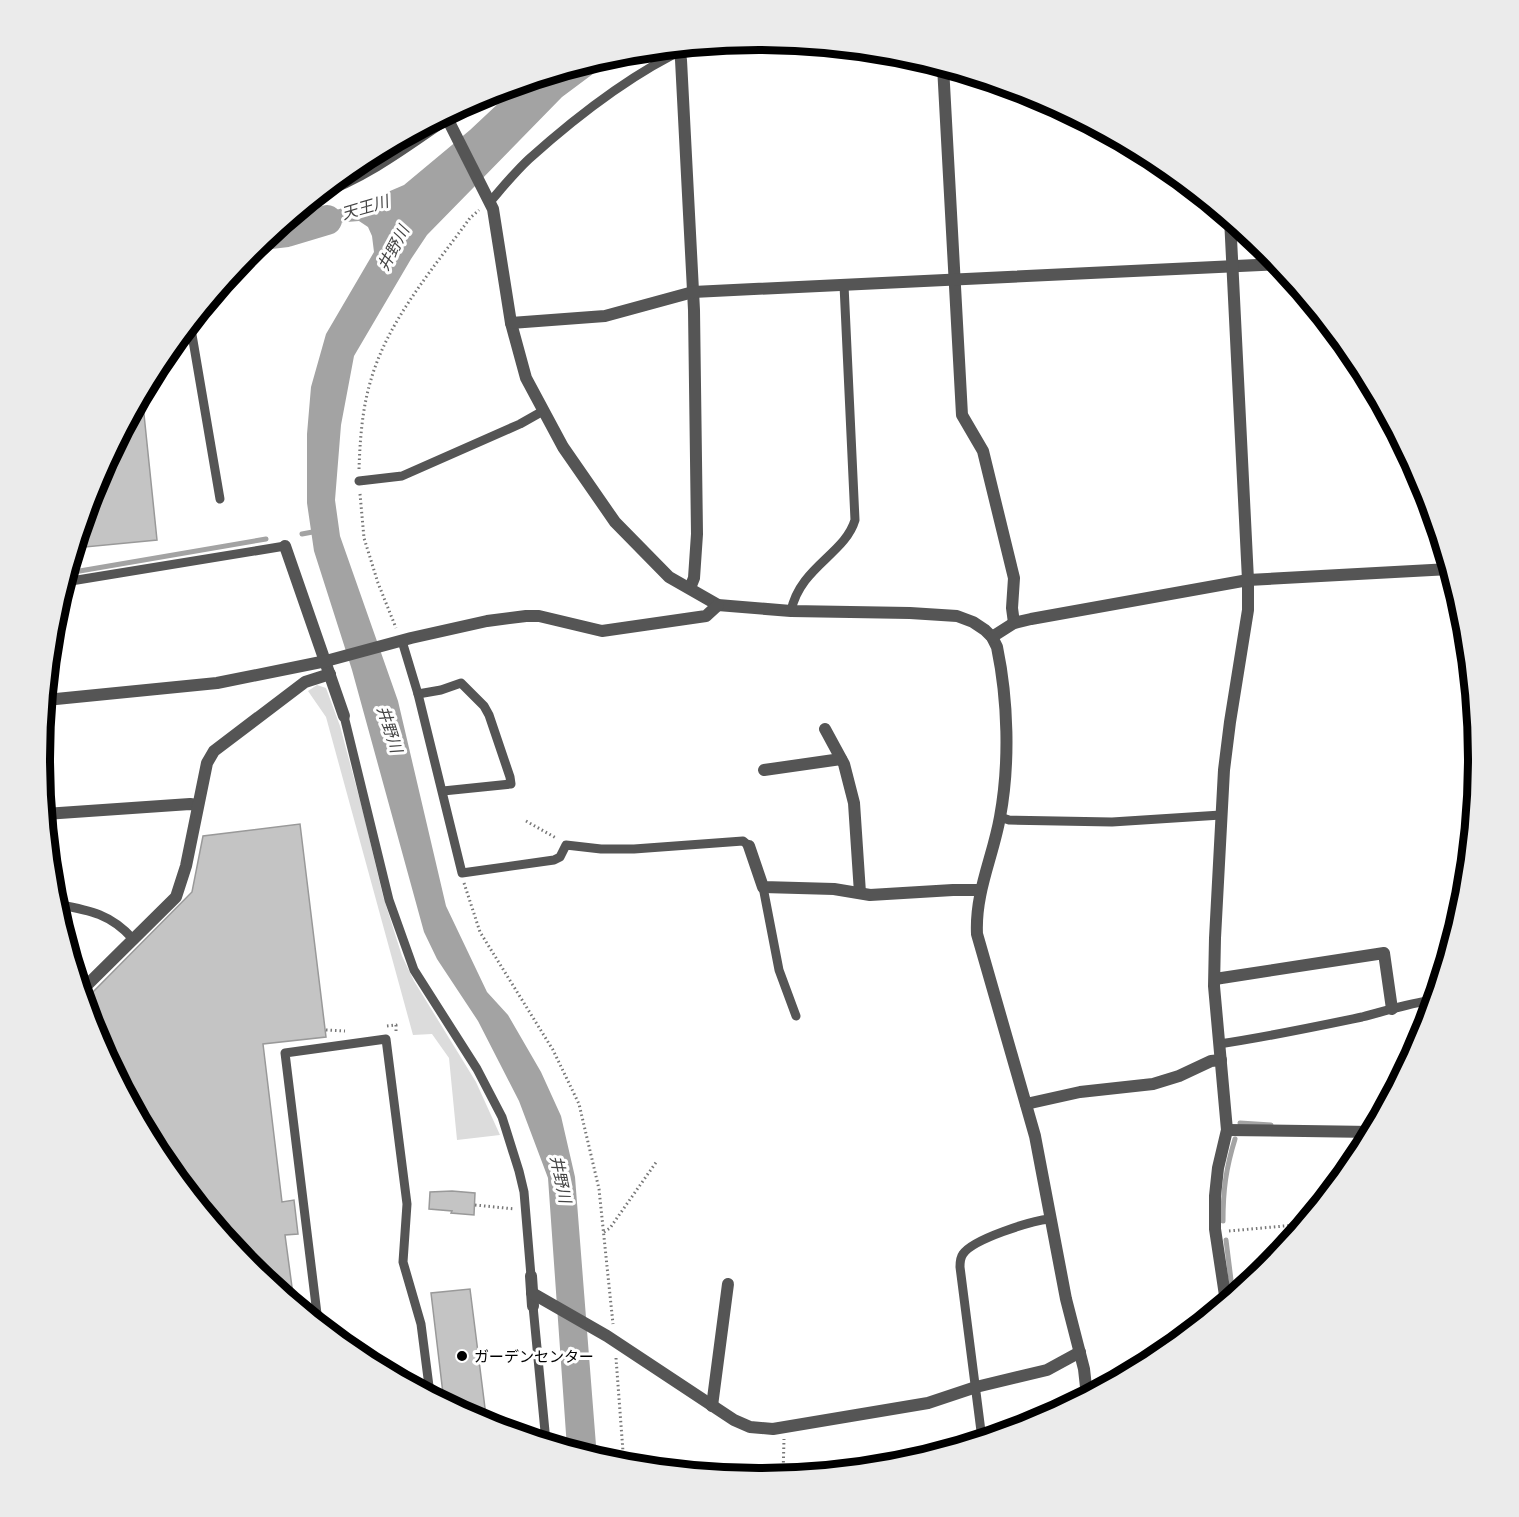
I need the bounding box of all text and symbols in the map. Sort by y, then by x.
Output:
water label: 天王川 [339,190,393,223]
water label: 井野川 [373,220,414,274]
water label: 井野川 [373,703,408,757]
water label: 井野川 [546,1153,576,1207]
place label: ガーデンセンター [474,1347,594,1365]
marker: ガーデンセンター [455,1349,469,1363]

